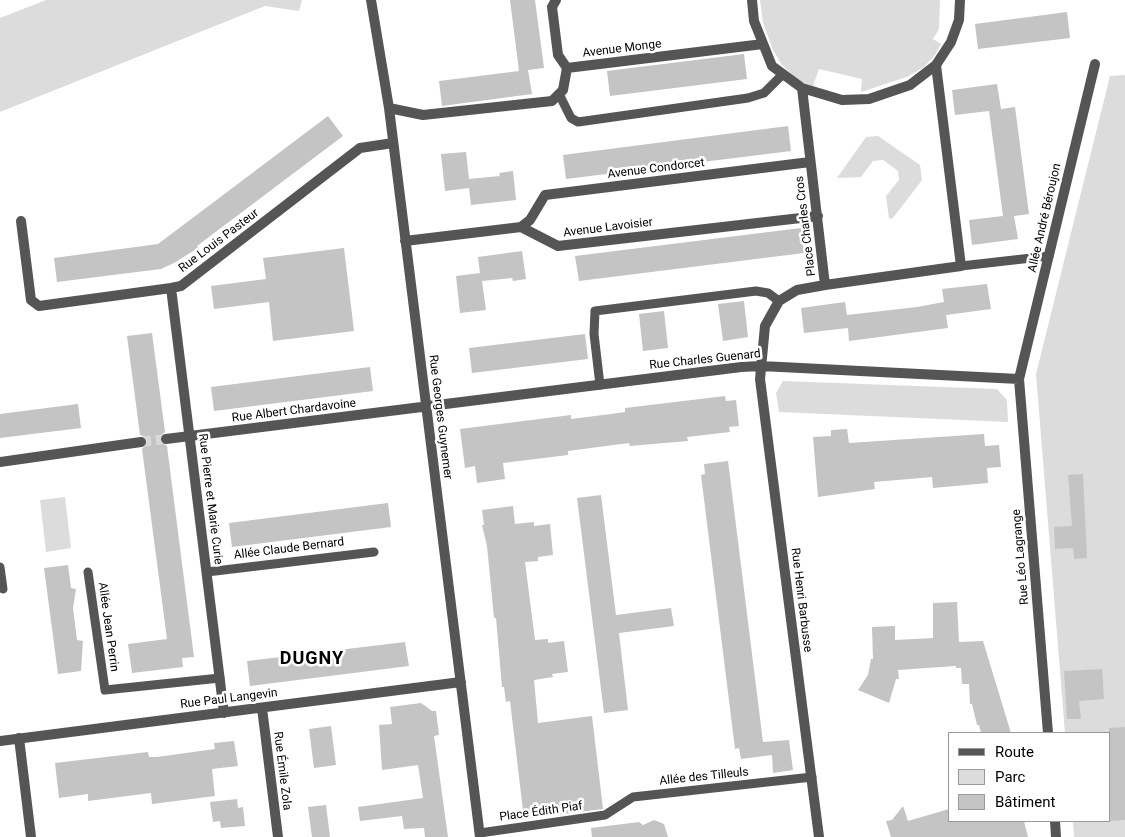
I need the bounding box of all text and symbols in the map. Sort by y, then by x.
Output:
street label: Avenue Monge [582,37,662,61]
street label: Avenue Condorcet [607,156,705,182]
street label: Allée André Béroujon [1025,162,1065,274]
street label: Place Charles Cros [793,175,819,277]
street label: Rue Louis Pasteur [176,206,262,276]
street label: Avenue Lavoisier [562,215,654,241]
street label: Rue Charles Guenard [649,347,761,373]
street label: Rue Georges Guynemer [425,354,455,480]
street label: Rue Albert Chardavoine [231,396,357,426]
street label: Rue Pierre et Marie Curie [195,433,225,565]
street label: Rue Léo Lagrange [1010,509,1032,605]
street label: Allée Claude Bernard [233,535,345,563]
street label: Rue Henri Barbusse [787,547,815,653]
street label: Allée Jean Perrin [95,581,121,673]
district label: DUGNY [279,648,345,670]
street label: Rue Paul Langevin [180,686,278,712]
street label: Rue Émile Zola [270,731,294,811]
legend [948,732,1110,822]
text: Route [995,743,1034,761]
street label: Allée des Tilleuls [659,765,749,789]
text: Parc [995,768,1025,786]
text: Bâtiment [995,793,1055,811]
street label: Place Édith Piaf [499,799,583,825]

